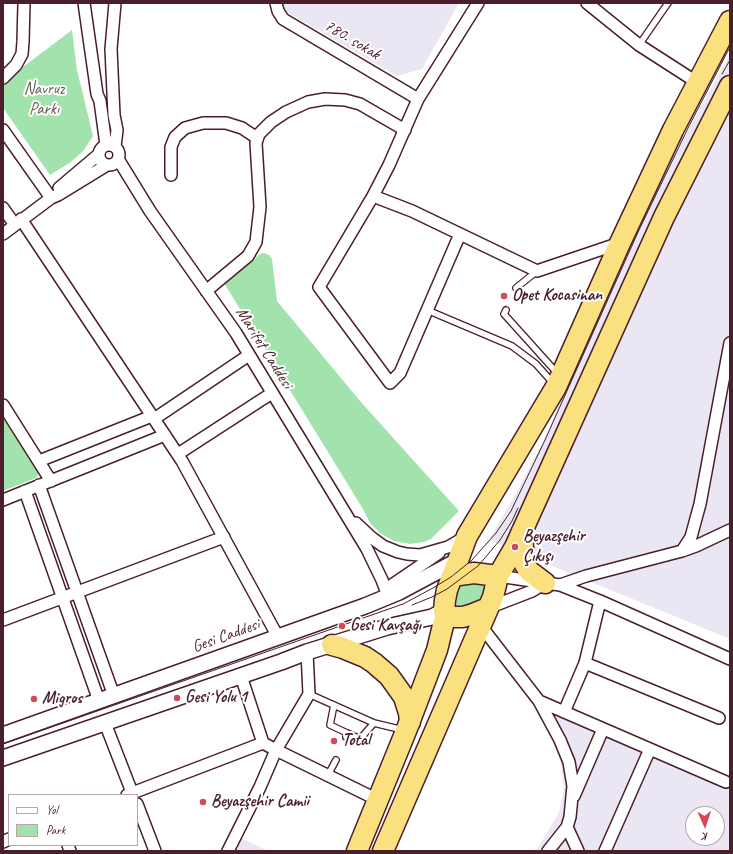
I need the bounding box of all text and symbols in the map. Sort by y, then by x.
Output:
street label: 780. sokak [320,15,384,65]
park label: Navruz Parkı [24,80,64,120]
place label: Opet Kocasinan [512,286,602,306]
marker: Opet Kocasinan [499,291,509,301]
street label: Marifet Caddesi [231,303,297,393]
place label: Beyazşehir Çıkışı [523,527,585,567]
marker: Beyazşehir Çıkışı [510,542,520,552]
street label: Gesi Caddesi [190,614,262,658]
place label: Gesi Kavşağı [350,616,421,636]
marker: Gesi Kavşağı [337,621,347,631]
place label: Gesi Yolu 1 [185,688,247,708]
place label: Migros [42,689,82,709]
marker: Gesi Yolu 1 [172,693,182,703]
marker: Migros [29,694,39,704]
place label: Total [342,731,370,751]
marker: Total [329,736,339,746]
place label: Beyazşehir Camii [211,792,309,812]
legend [8,794,138,846]
marker: Beyazşehir Camii [198,797,208,807]
text: Yol [46,802,58,818]
north arrow [685,806,725,846]
text: Park [46,822,65,838]
text: K [702,830,709,844]

